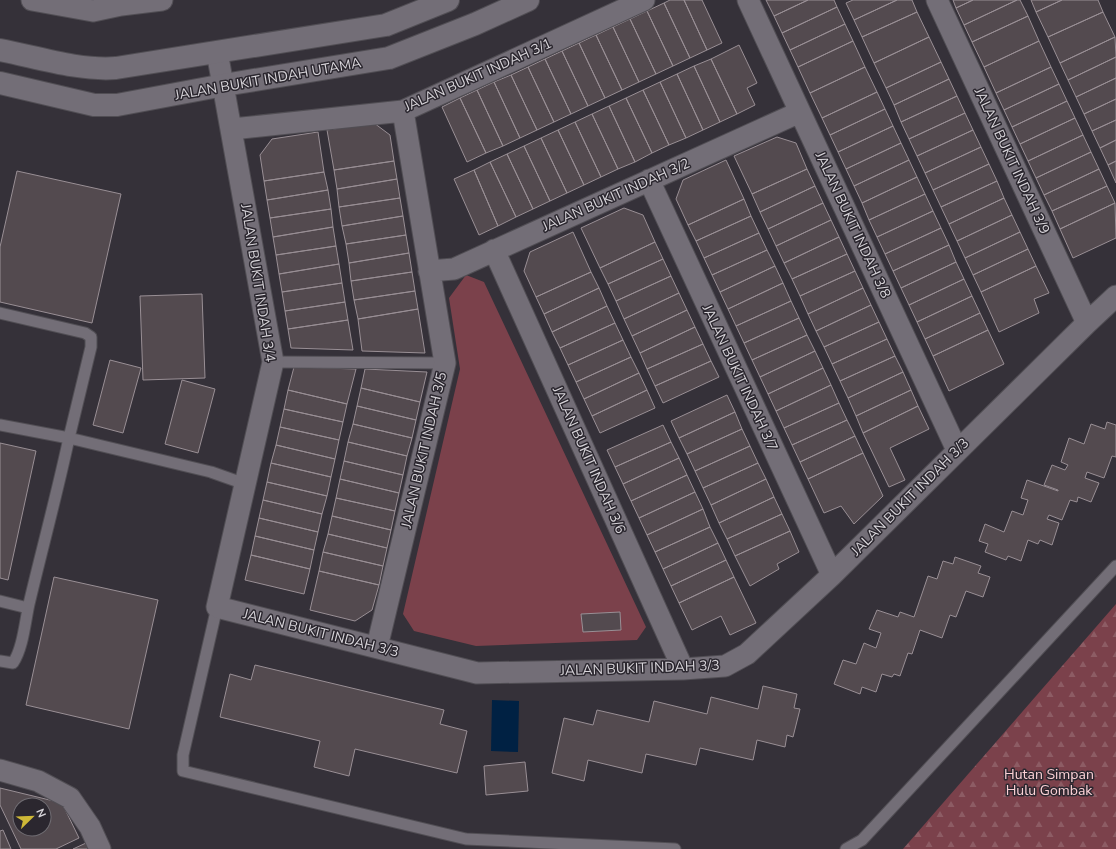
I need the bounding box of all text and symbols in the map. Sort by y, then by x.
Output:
street label: JALAN BUKIT INDAH 3/1 [400,34,555,117]
street label: JALAN BUKIT INDAH UTAMA [172,53,363,105]
street label: JALAN BUKIT INDAH 3/9 [969,84,1054,237]
street label: JALAN BUKIT INDAH 3/8 [810,148,895,301]
street label: JALAN BUKIT INDAH 3/2 [538,154,693,237]
street label: JALAN BUKIT INDAH 3/4 [236,202,280,363]
street label: JALAN BUKIT INDAH 3/7 [697,301,782,454]
street label: JALAN BUKIT INDAH 3/5 [397,370,451,531]
street label: JALAN BUKIT INDAH 3/6 [547,382,630,537]
street label: JALAN BUKIT INDAH 3/3 [846,434,973,561]
street label: JALAN BUKIT INDAH 3/3 [240,604,401,662]
street label: JALAN BUKIT INDAH 3/3 [559,656,720,680]
park label: Hutan Simpan Hulu Gombak [1004,765,1094,800]
north arrow [12,797,52,837]
text: N [32,807,49,820]

